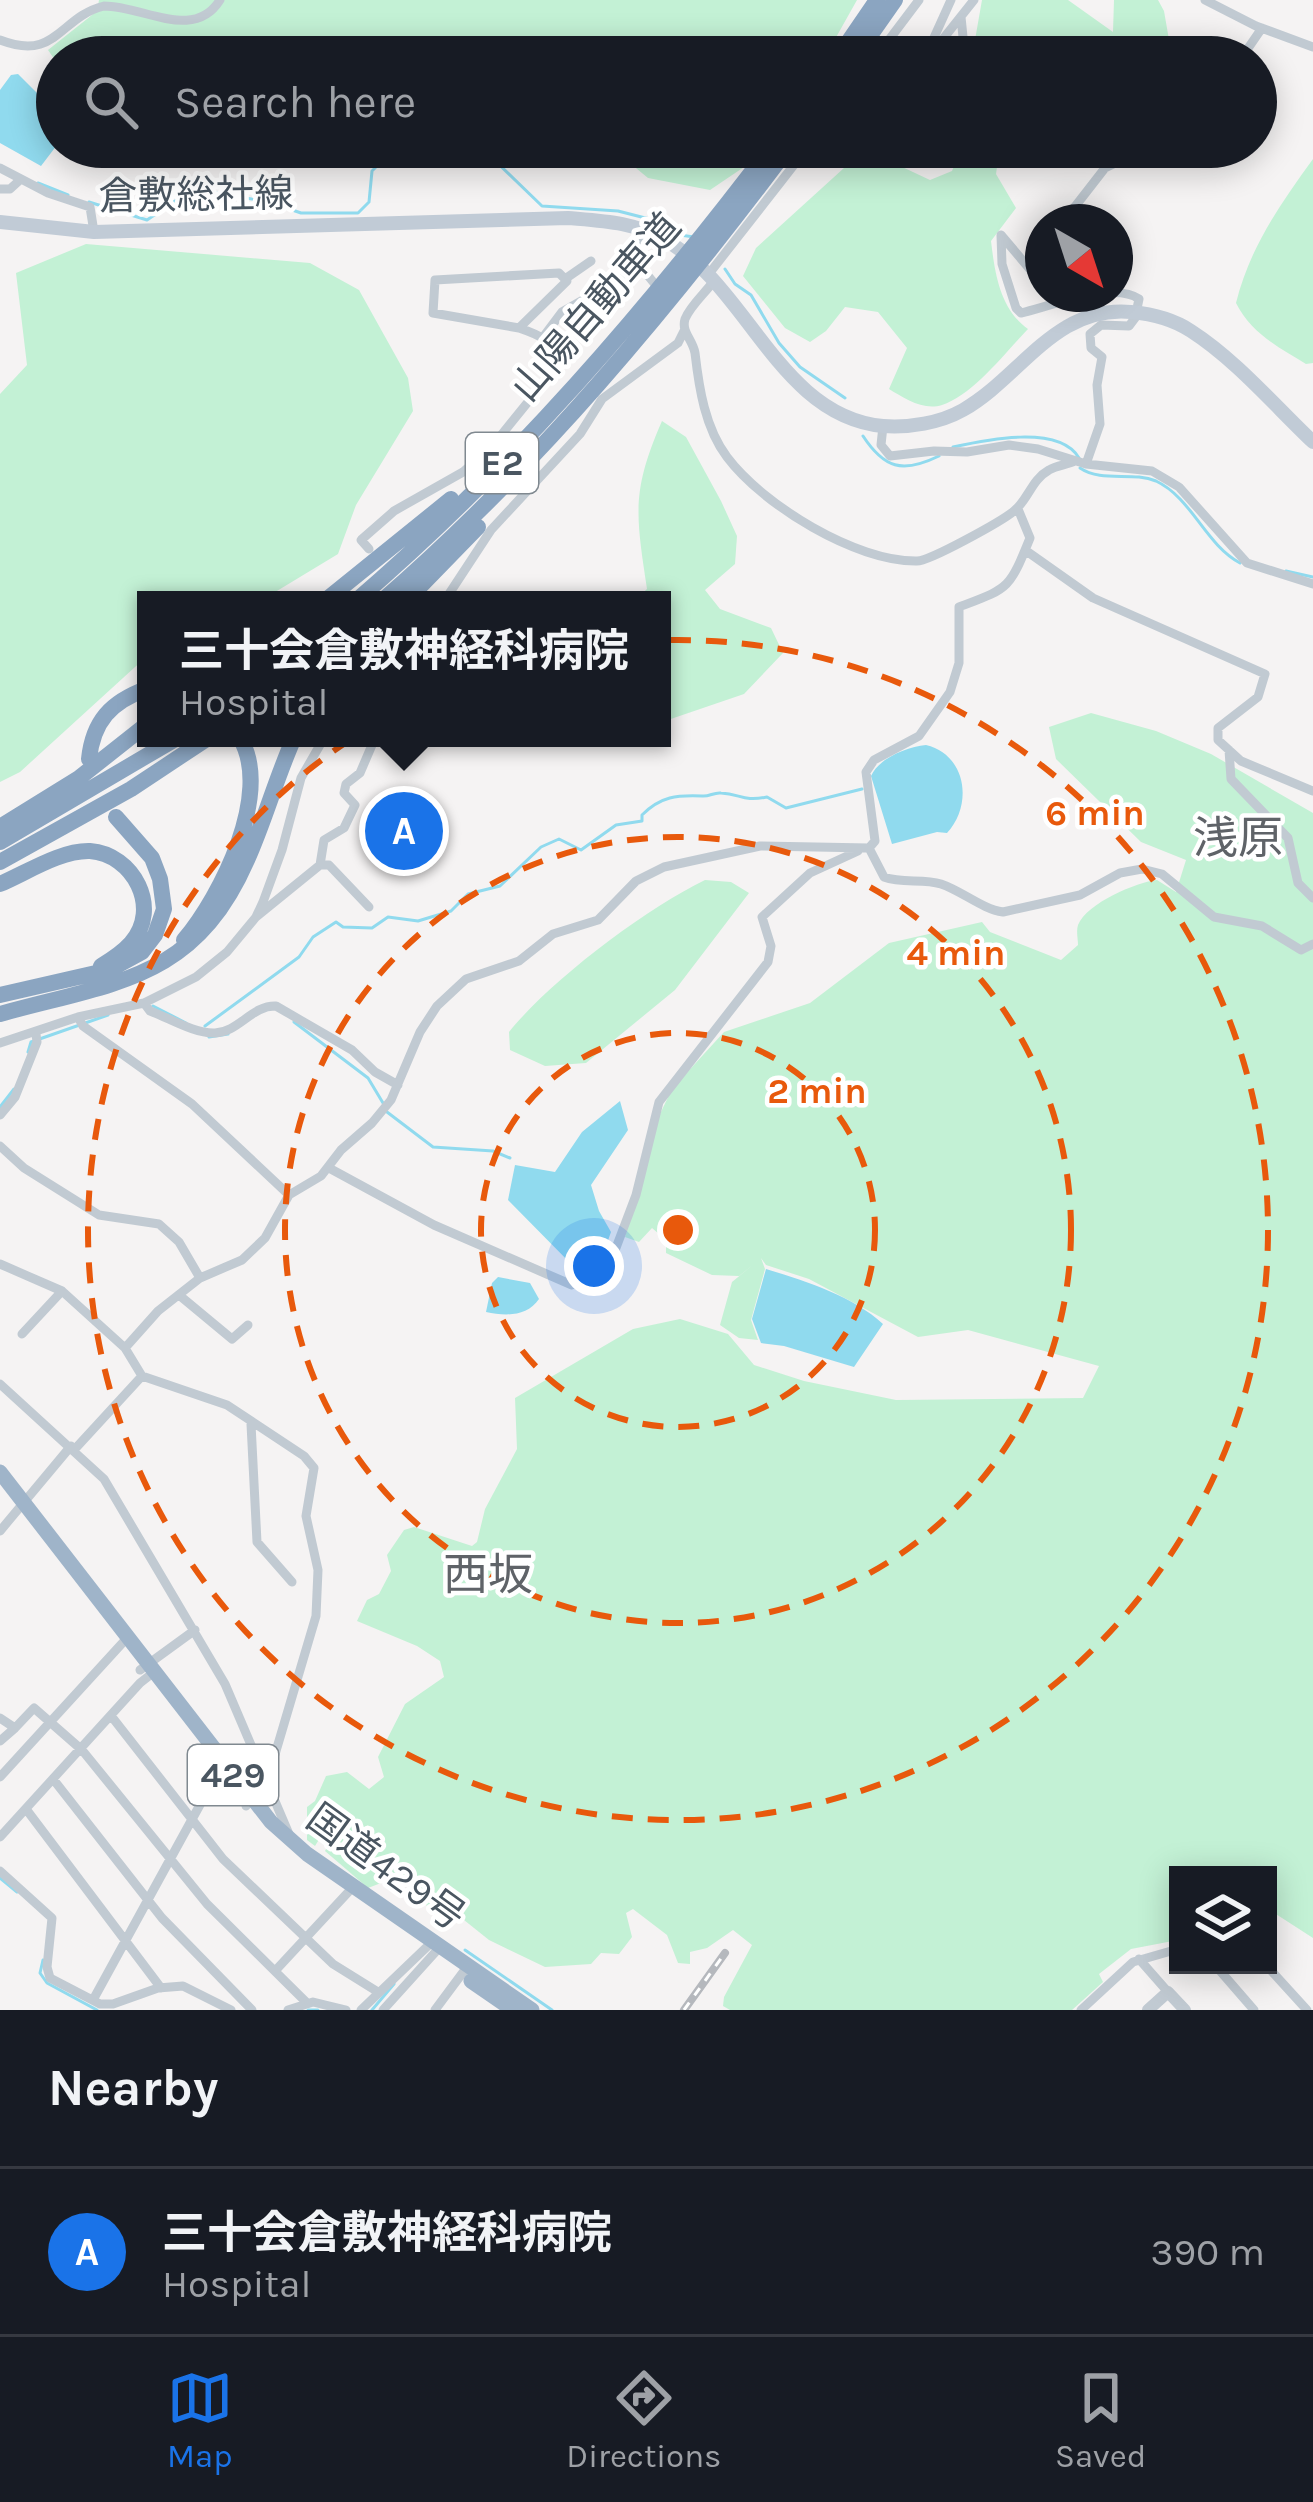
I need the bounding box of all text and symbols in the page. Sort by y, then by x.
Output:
search box [36,36,1277,168]
icon: search [78,69,144,135]
text: Search here [174,76,416,128]
street label: 倉敷総社線 [98,170,294,220]
street label: 山陽自動車道 [502,204,690,410]
north arrow [1025,204,1133,312]
road number: E2 [466,433,538,493]
popup [137,591,671,747]
text: 三十会倉敷神経科病院 [179,625,629,677]
text: Hospital [179,679,328,725]
pin: A [365,786,443,876]
text: 6 min [1045,792,1145,834]
district label: 浅原 [1193,812,1283,864]
text: 4 min [907,932,1005,974]
text: 2 min [767,1070,867,1112]
centre of rings [657,1209,699,1251]
your location [564,1236,624,1296]
district label: 西坂 [443,1549,533,1601]
road number: 429 [188,1745,278,1805]
street label: 国道429号 [298,1794,474,1940]
map controls [1169,1866,1277,1974]
button: layers [1169,1866,1277,1974]
text: Nearby [48,2058,218,2118]
text: 三十会倉敷神経科病院 [162,2207,612,2259]
text: A [75,2229,99,2275]
text: 390 m [1150,2229,1265,2275]
text: Hospital [162,2261,311,2307]
tab: Map [167,2365,233,2475]
tab: Directions [566,2365,721,2475]
tab: Saved [1055,2365,1146,2475]

